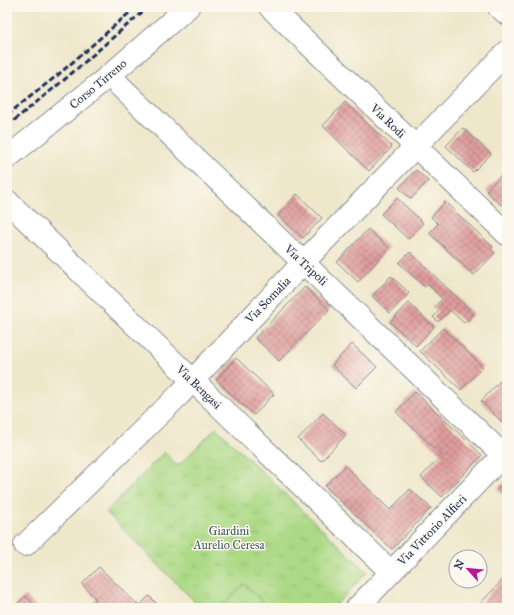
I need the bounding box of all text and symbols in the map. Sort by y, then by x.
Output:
street label: Corso Tirreno [67,56,129,112]
street label: Via Rodi [367,100,409,141]
street label: Via Tripoli [281,241,331,289]
street label: Via Somalia [242,273,294,327]
street label: Via Bengasi [172,361,225,413]
street label: Via Vittorio Alfieri [394,491,470,569]
park label: Giardini Aurelio Ceresa [192,524,265,552]
north arrow [448,549,488,589]
text: N [452,557,468,572]

